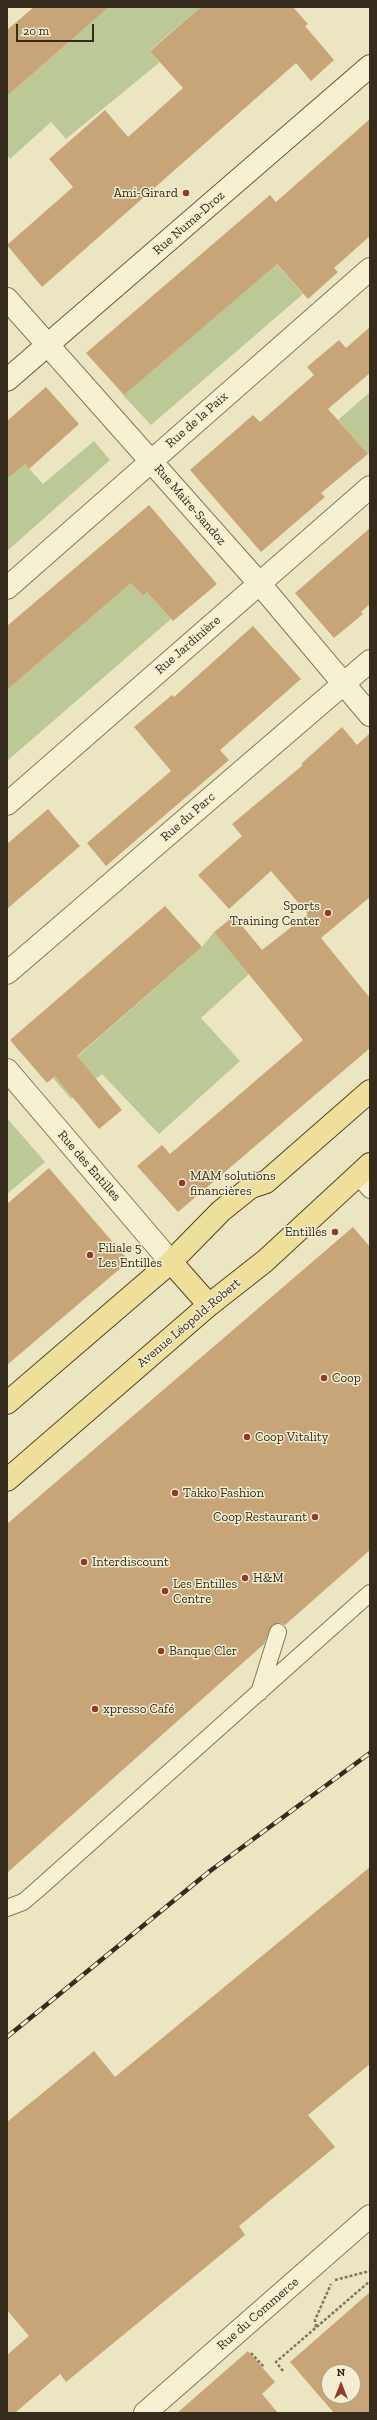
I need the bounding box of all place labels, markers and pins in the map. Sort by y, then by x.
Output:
place label: Ami-Girard [113,185,178,201]
marker: Ami-Girard [181,188,191,198]
place label: Sports Training Center [230,898,320,929]
marker: Sports Training Center [323,908,333,918]
place label: MAM solutions financières [190,1168,276,1199]
marker: MAM solutions financières [177,1178,187,1188]
place label: Entilles [285,1224,327,1240]
marker: Entilles [330,1227,340,1237]
place label: Filiale 5 Les Entilles [98,1240,162,1271]
marker: Filiale 5 Les Entilles [85,1250,95,1260]
place label: Coop [332,1370,361,1386]
marker: Coop [319,1373,329,1383]
place label: Coop Vitality [255,1429,328,1445]
marker: Coop Vitality [242,1432,252,1442]
place label: Takko Fashion [183,1485,264,1501]
marker: Takko Fashion [170,1488,180,1498]
place label: Coop Restaurant [213,1509,307,1525]
marker: Coop Restaurant [310,1512,320,1522]
place label: Interdiscount [92,1554,169,1570]
marker: Interdiscount [79,1557,89,1567]
place label: H&M [253,1570,284,1586]
marker: H&M [240,1573,250,1583]
place label: Les Entilles Centre [173,1576,237,1607]
marker: Les Entilles Centre [160,1586,170,1596]
place label: Banque Cler [169,1643,237,1659]
marker: Banque Cler [156,1646,166,1656]
place label: xpresso Café [103,1701,174,1717]
marker: xpresso Café [90,1704,100,1714]

